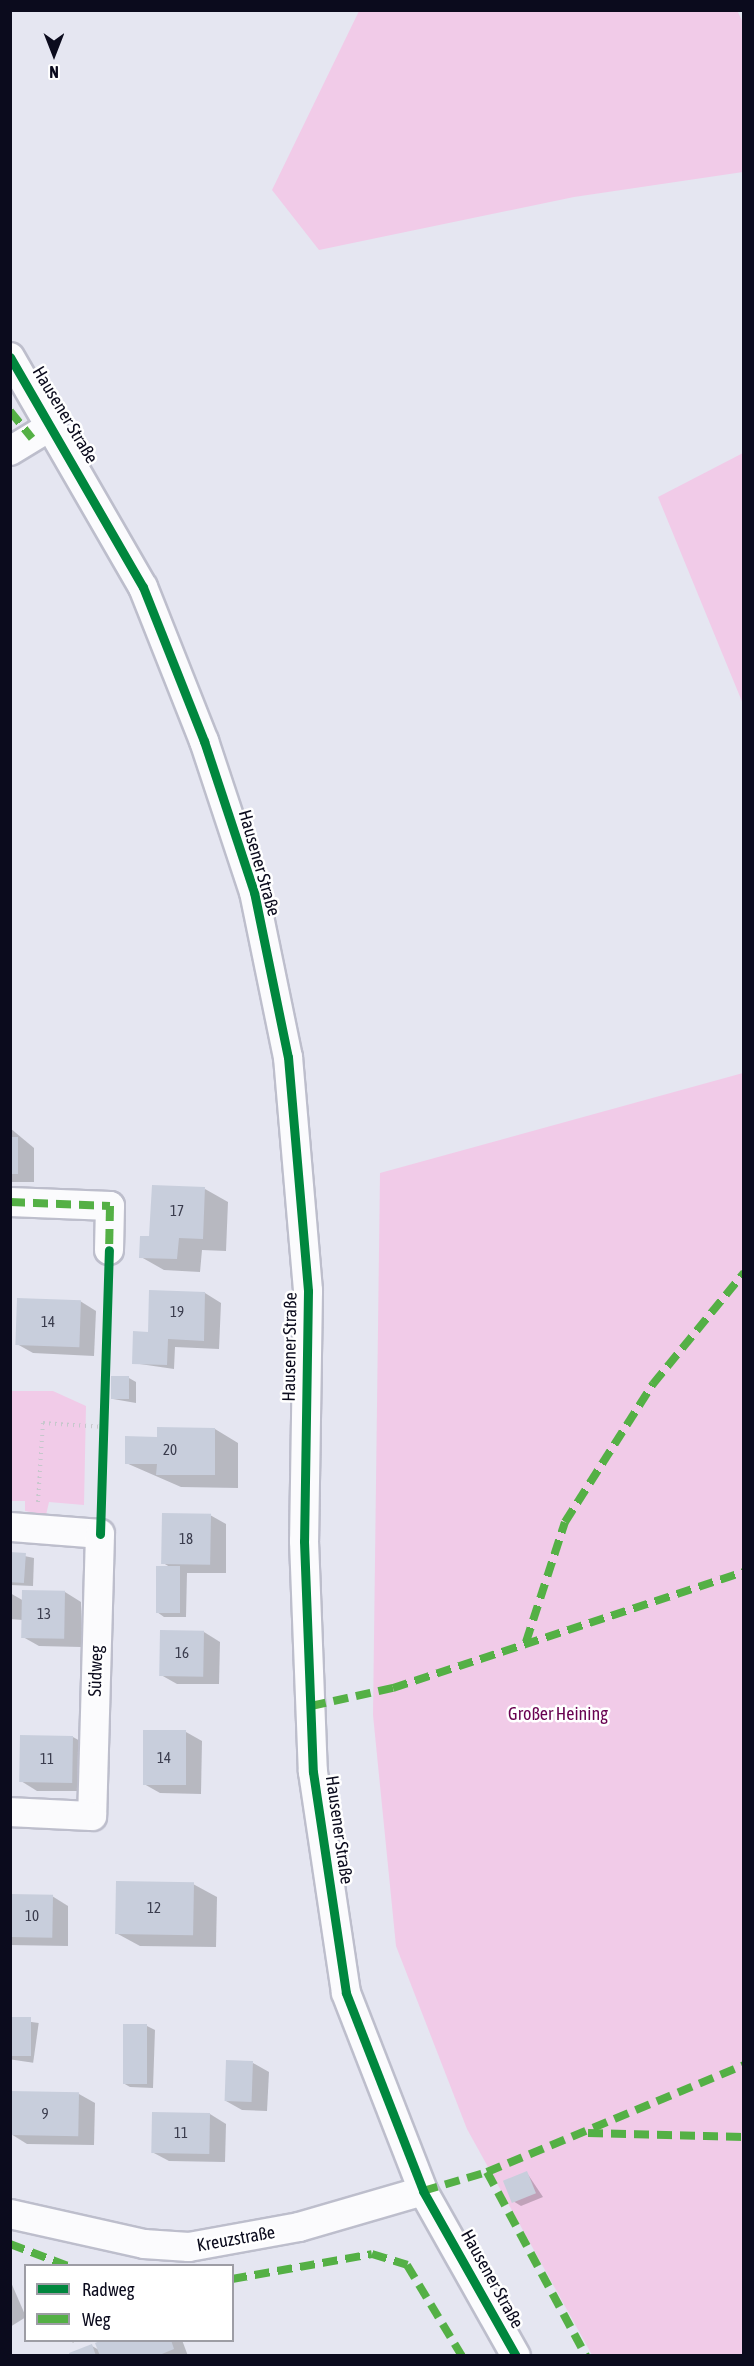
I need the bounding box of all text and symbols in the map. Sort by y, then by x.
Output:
north arrow [24,24,84,84]
text: N [49,63,59,81]
street label: Hausener Straße [28,363,102,467]
street label: Hausener Straße [234,807,284,919]
house number: 17 [170,1202,184,1220]
street label: Hausener Straße [278,1292,302,1402]
house number: 19 [170,1303,184,1321]
house number: 14 [41,1313,55,1331]
house number: 20 [163,1441,177,1459]
house number: 18 [179,1530,193,1548]
house number: 13 [37,1605,51,1623]
house number: 16 [175,1644,189,1662]
street label: Südweg [84,1645,108,1697]
park label: Großer Heining [508,1703,608,1725]
house number: 14 [157,1749,171,1767]
house number: 11 [40,1750,54,1768]
street label: Hausener Straße [321,1774,357,1886]
house number: 12 [147,1899,161,1917]
house number: 10 [25,1907,39,1925]
house number: 9 [41,2105,49,2123]
house number: 11 [174,2124,188,2142]
street label: Kreuzstraße [195,2222,277,2256]
street label: Hausener Straße [456,2226,528,2332]
legend [24,2264,234,2342]
text: Radweg [82,2279,134,2300]
text: Weg [82,2309,110,2330]

